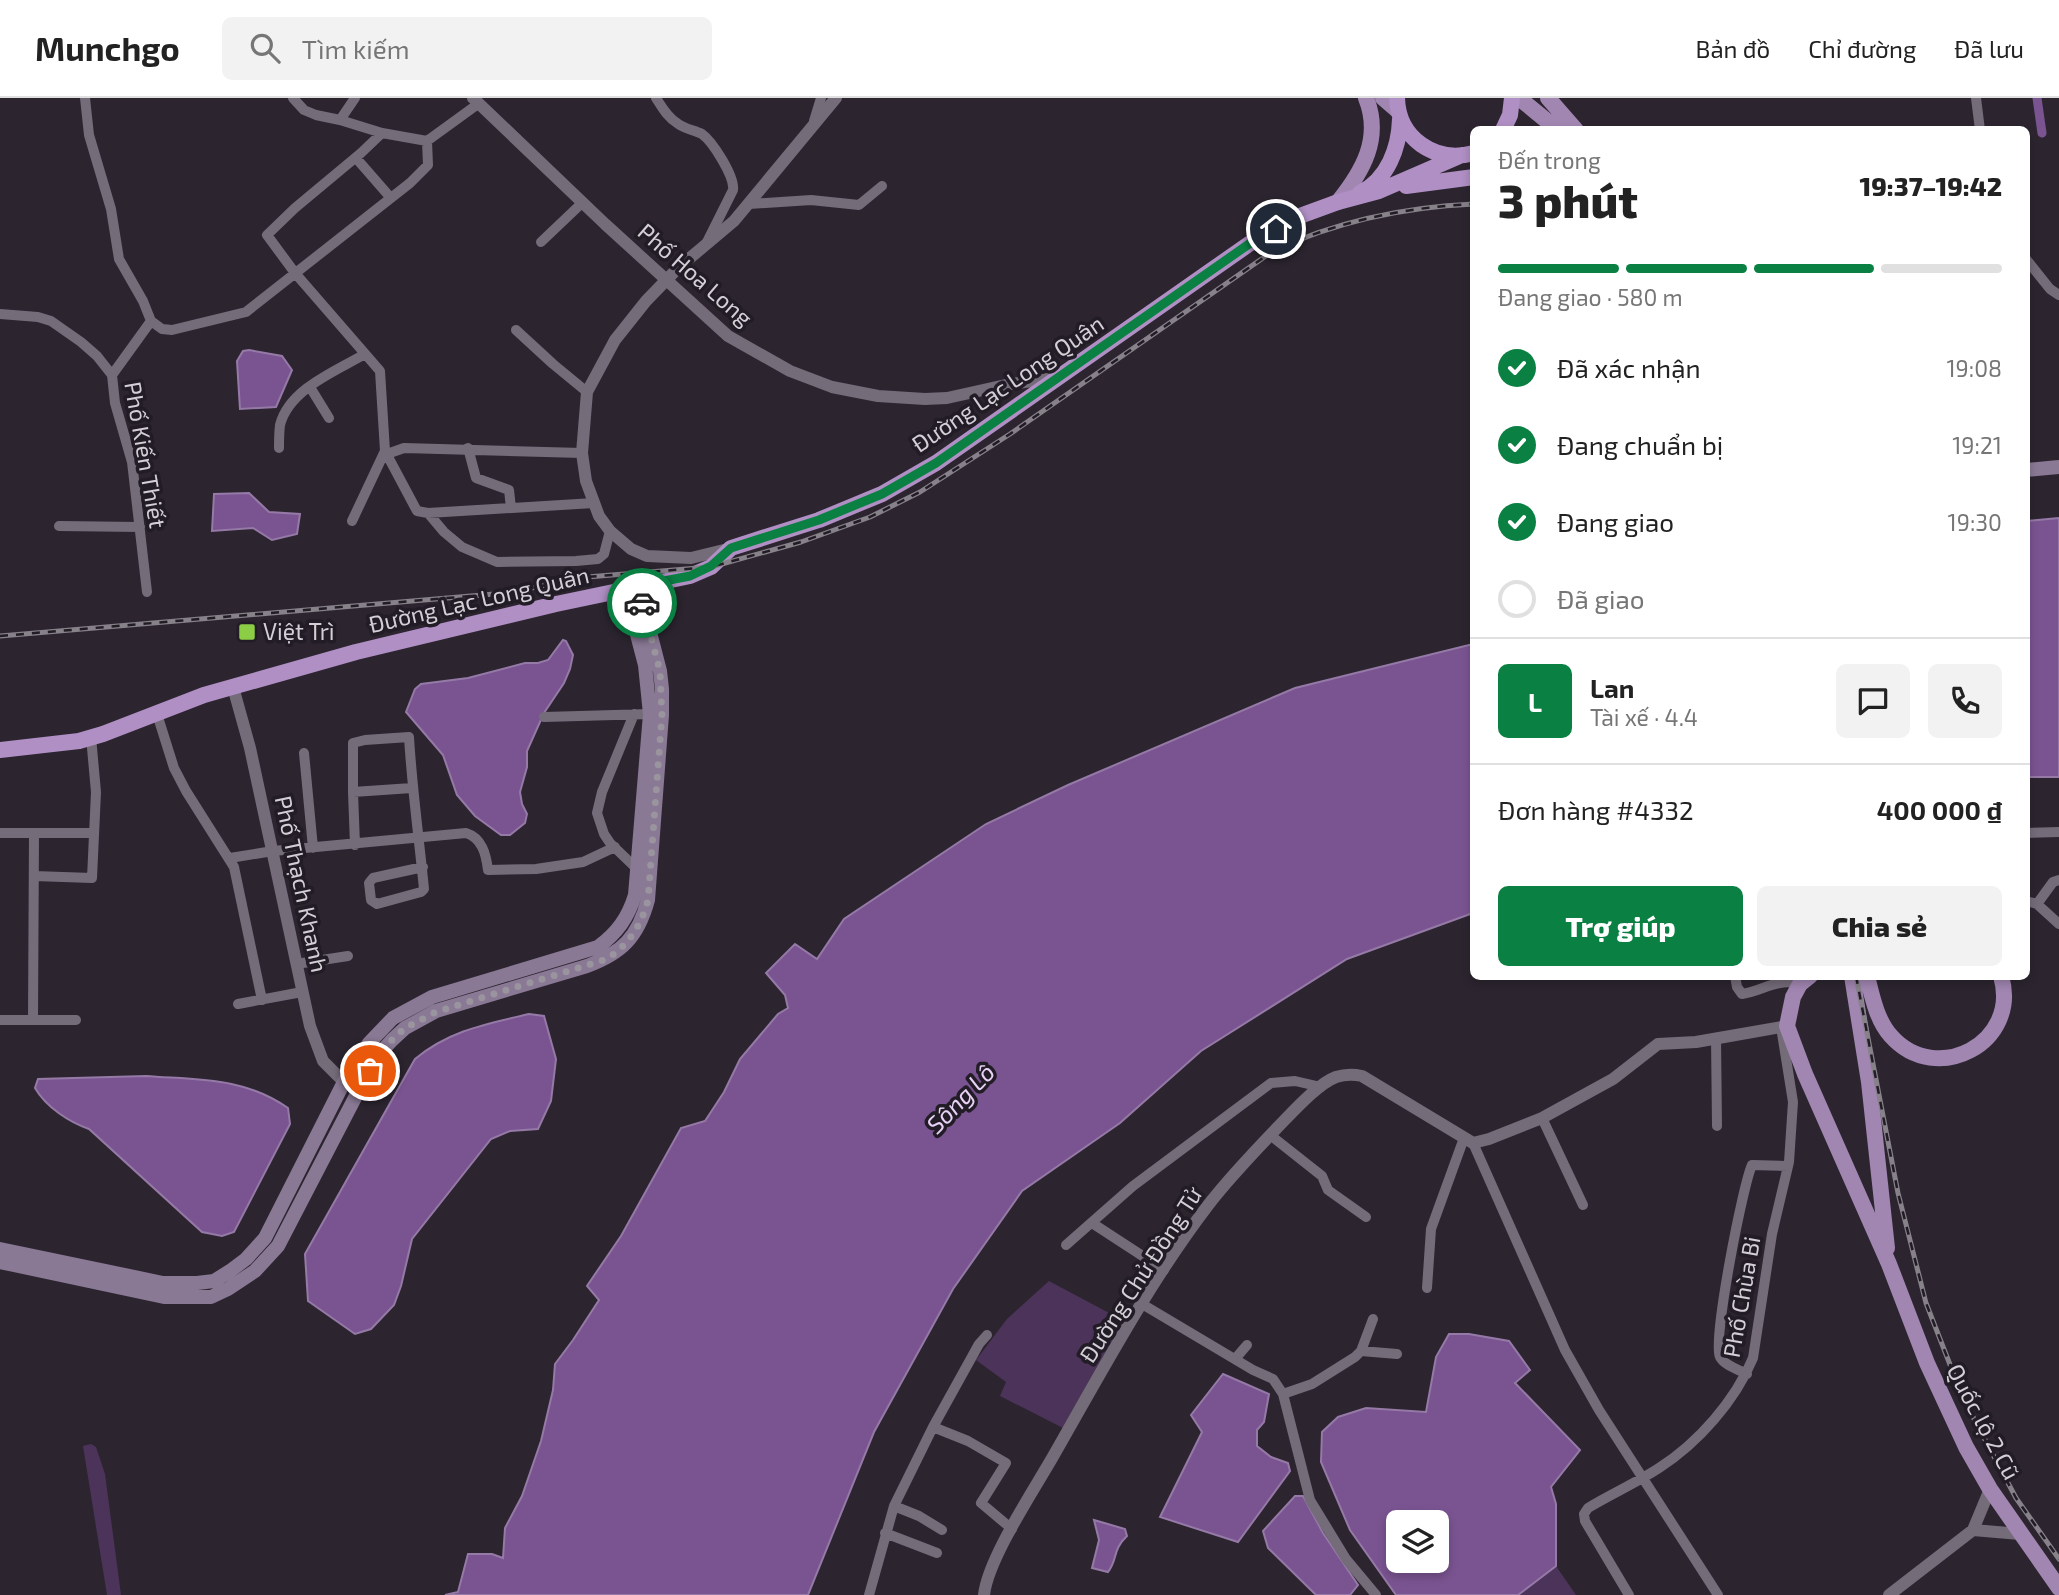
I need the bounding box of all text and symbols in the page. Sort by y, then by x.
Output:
search box [222,17,712,80]
text: Munchgo [35,28,180,68]
icon: search [246,29,284,67]
text: Tìm kiếm [302,33,409,64]
text: Bản đồ [1696,34,1770,63]
text: Chỉ đường [1808,34,1916,63]
text: Đã lưu [1954,34,2024,63]
text: Đến trong [1498,146,1601,174]
text: 19:37–19:42 [1860,170,2002,201]
text: 3 phút [1498,172,1638,227]
pin [1246,199,1306,259]
icon: home [1257,210,1295,248]
street label: Phố Hoa Long [633,217,759,332]
text: Đang giao · 580 m [1498,283,1683,311]
street label: Đường Lạc Long Quân [906,309,1109,458]
icon: check [1498,349,1536,387]
text: Đã xác nhận [1557,352,1701,383]
text: 19:08 [1946,354,2002,382]
street label: Phố Kiến Thiết [119,379,173,531]
icon: check [1498,426,1536,464]
text: Đang chuẩn bị [1557,429,1723,460]
text: 19:21 [1952,431,2002,459]
icon: check [1498,503,1536,541]
text: Đang giao [1557,506,1674,537]
text: 19:30 [1948,508,2002,536]
street label: Đường Lạc Long Quân [366,560,592,638]
courier [607,568,677,638]
text: Đã giao [1557,583,1644,614]
icon: car [623,584,661,622]
place label: Việt Trì [263,617,335,645]
marker: Việt Trì [237,622,257,642]
button: chat [1836,664,1910,738]
button: phone [1928,664,2002,738]
text: Lan [1590,672,1634,703]
text: L [1528,686,1542,717]
text: Tài xế · 4.4 [1590,703,1698,731]
street label: Phố Thạch Khanh [270,793,334,975]
text: Đơn hàng #4332 [1498,794,1694,825]
text: 400 000 ₫ [1877,794,2002,825]
button: Trợ giúp [1498,886,1743,966]
button: Chia sẻ [1757,886,2002,966]
pin [340,1041,400,1101]
icon: bag [351,1052,389,1090]
water label: Sông Lô [920,1057,1000,1139]
street label: Đường Chử Đồng Tử [1073,1180,1208,1367]
street label: Phố Chùa Bi [1717,1234,1765,1360]
street label: Quốc lộ 2 Cũ [1942,1359,2026,1484]
map controls [1386,1510,1449,1573]
button: layers [1386,1510,1449,1573]

